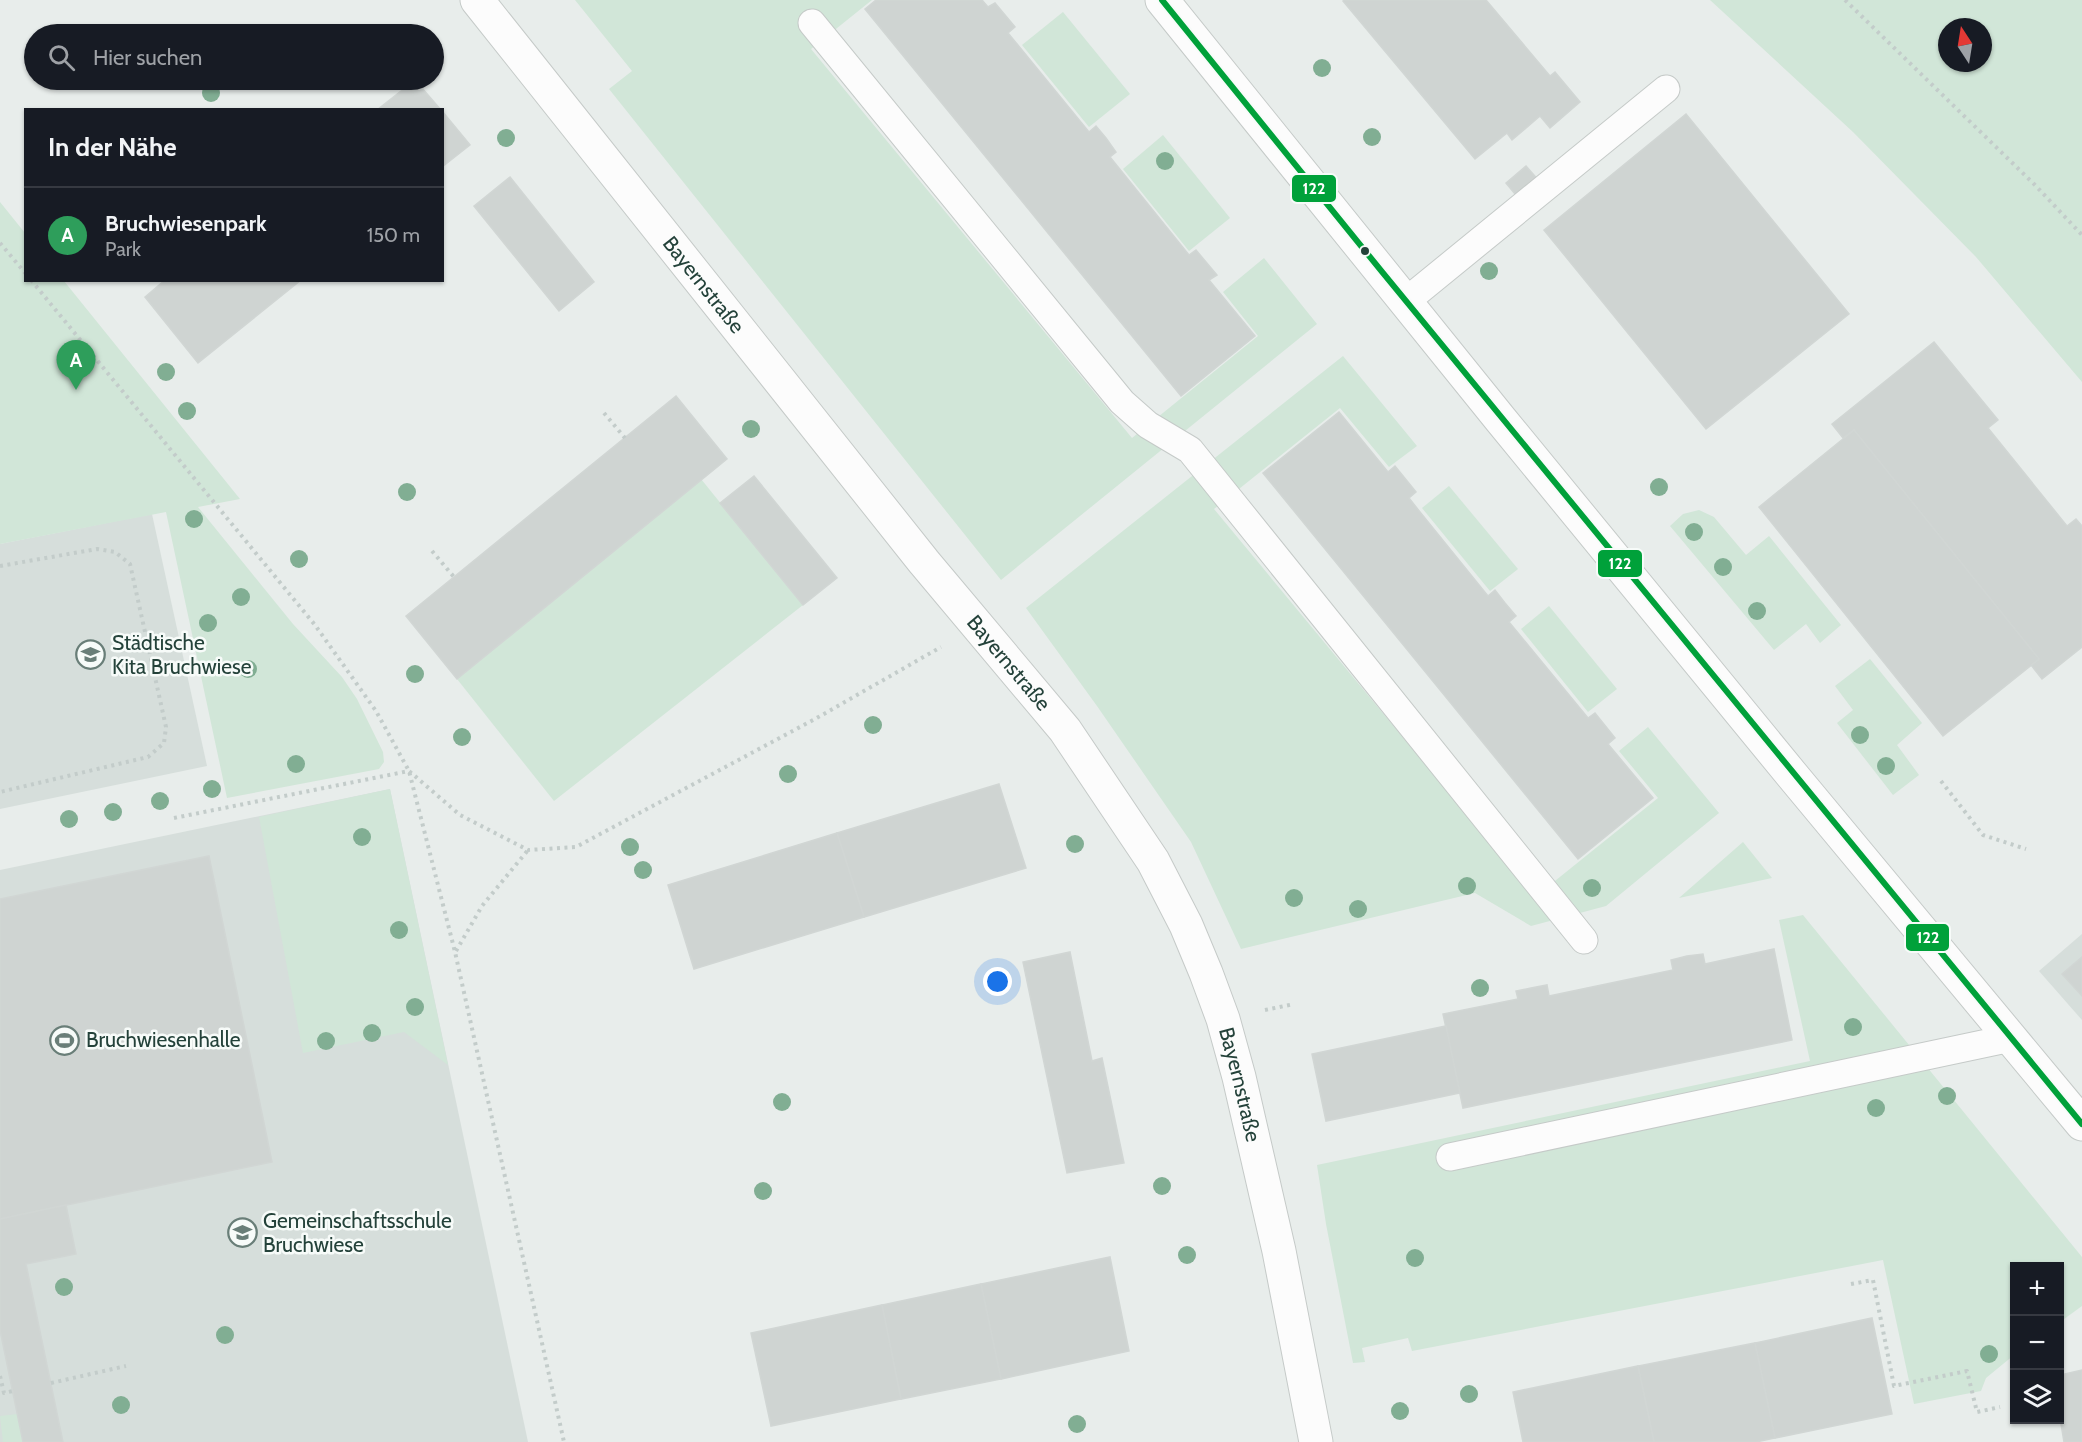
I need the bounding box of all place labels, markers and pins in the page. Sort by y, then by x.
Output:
unlabelled marker [1359,245,1371,257]
pin: A [56,340,96,390]
place label: Städtische Kita Bruchwiese [112,630,252,679]
school or university icon: Städtische Kita Bruchwiese [75,639,107,671]
sports icon: Bruchwiesenhalle [49,1024,81,1056]
place label: Bruchwiesenhalle [86,1027,241,1052]
place label: Gemeinschaftsschule Bruchwiese [263,1208,452,1257]
school or university icon: Gemeinschaftsschule Bruchwiese [226,1217,258,1249]

